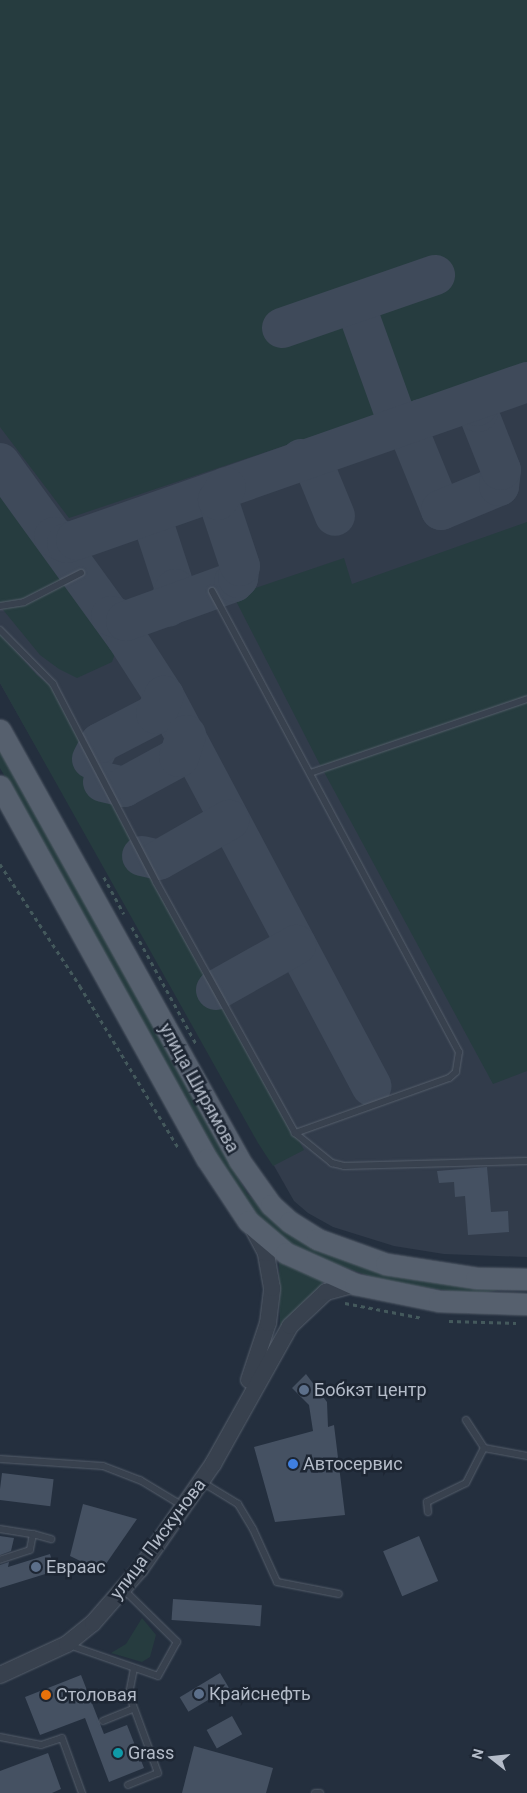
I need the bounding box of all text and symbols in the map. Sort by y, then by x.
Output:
street label: улица Ширямова [154,1019,244,1157]
place label: Бобкэт центр [314,1379,427,1401]
marker: Бобкэт центр [298,1384,310,1396]
place label: Автосервис [303,1453,403,1475]
marker: Автосервис [287,1458,299,1470]
street label: улица Пискунова [106,1474,210,1604]
place label: Евраас [46,1556,106,1578]
marker: Евраас [30,1561,42,1573]
place label: Крайснефть [209,1683,311,1705]
place label: Столовая [56,1684,137,1706]
marker: Крайснефть [193,1688,205,1700]
marker: Столовая [40,1689,52,1701]
north arrow [467,1733,517,1783]
place label: Grass [128,1742,174,1764]
marker: Grass [112,1747,124,1759]
text: N [469,1747,487,1761]

